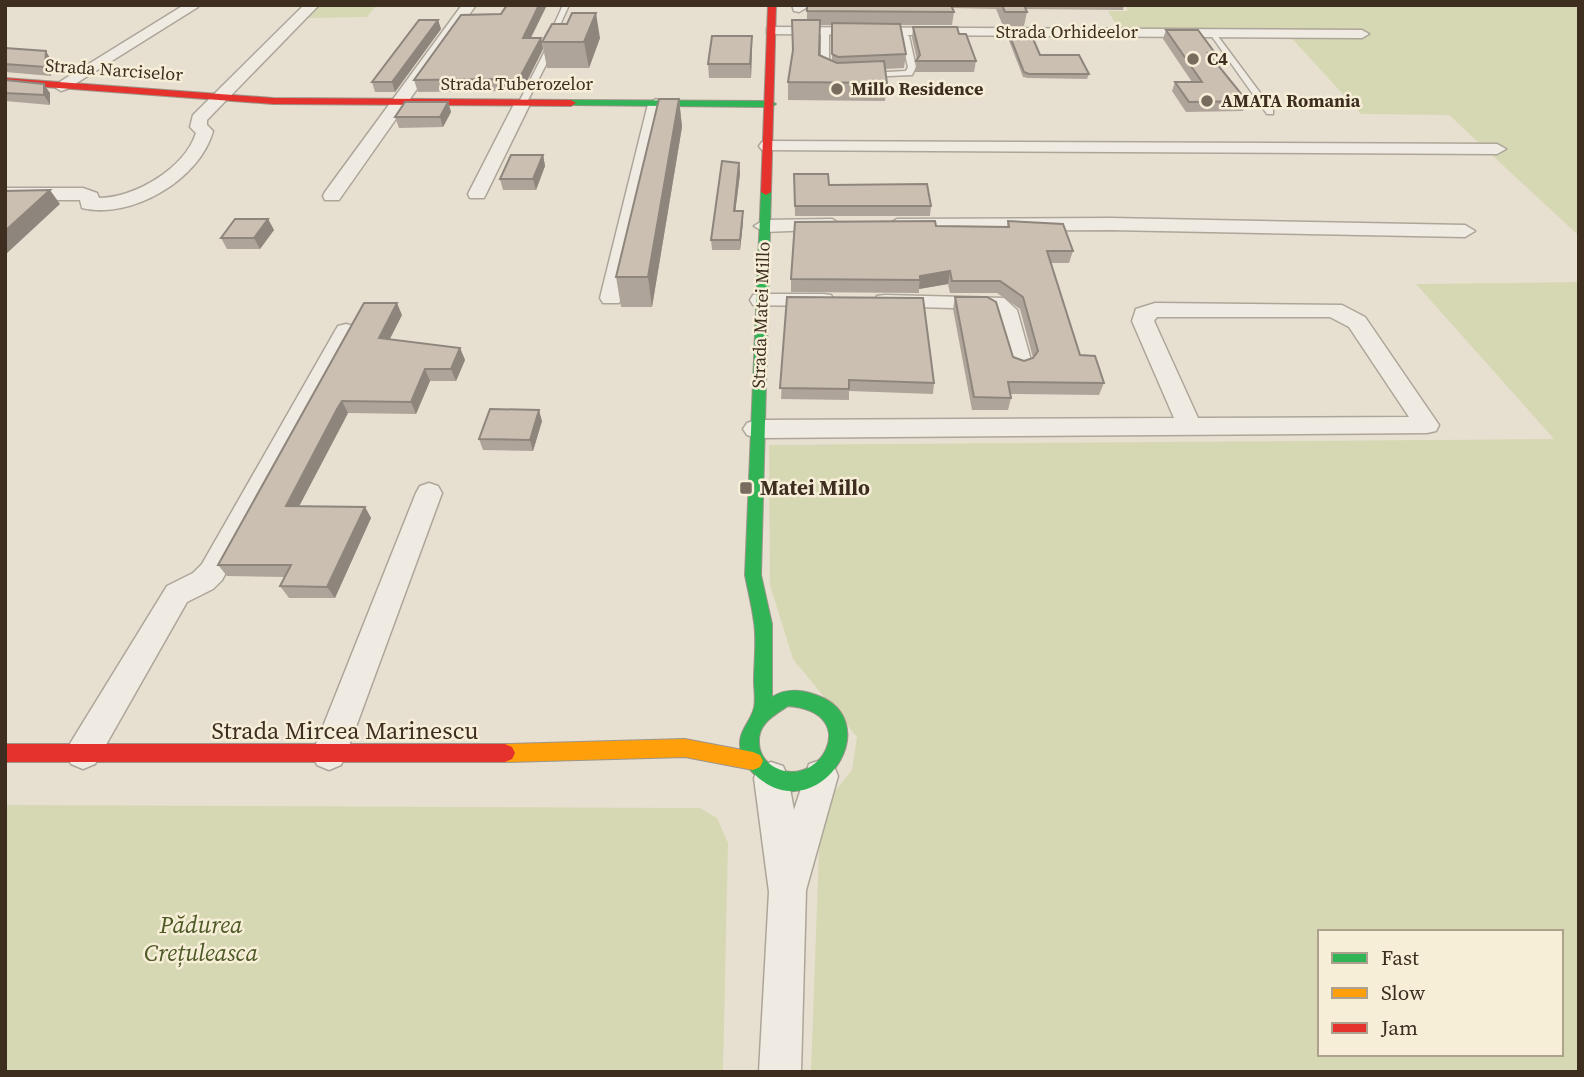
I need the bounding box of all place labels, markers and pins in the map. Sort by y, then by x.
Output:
place label: C4 [1207,46,1228,71]
marker: C4 [1185,51,1201,67]
place label: Millo Residence [851,76,983,101]
marker: Millo Residence [829,81,845,97]
place label: AMATA Romania [1221,88,1361,113]
marker: AMATA Romania [1199,93,1215,109]
place label: Matei Millo [760,473,870,502]
marker: Matei Millo [738,480,754,496]

